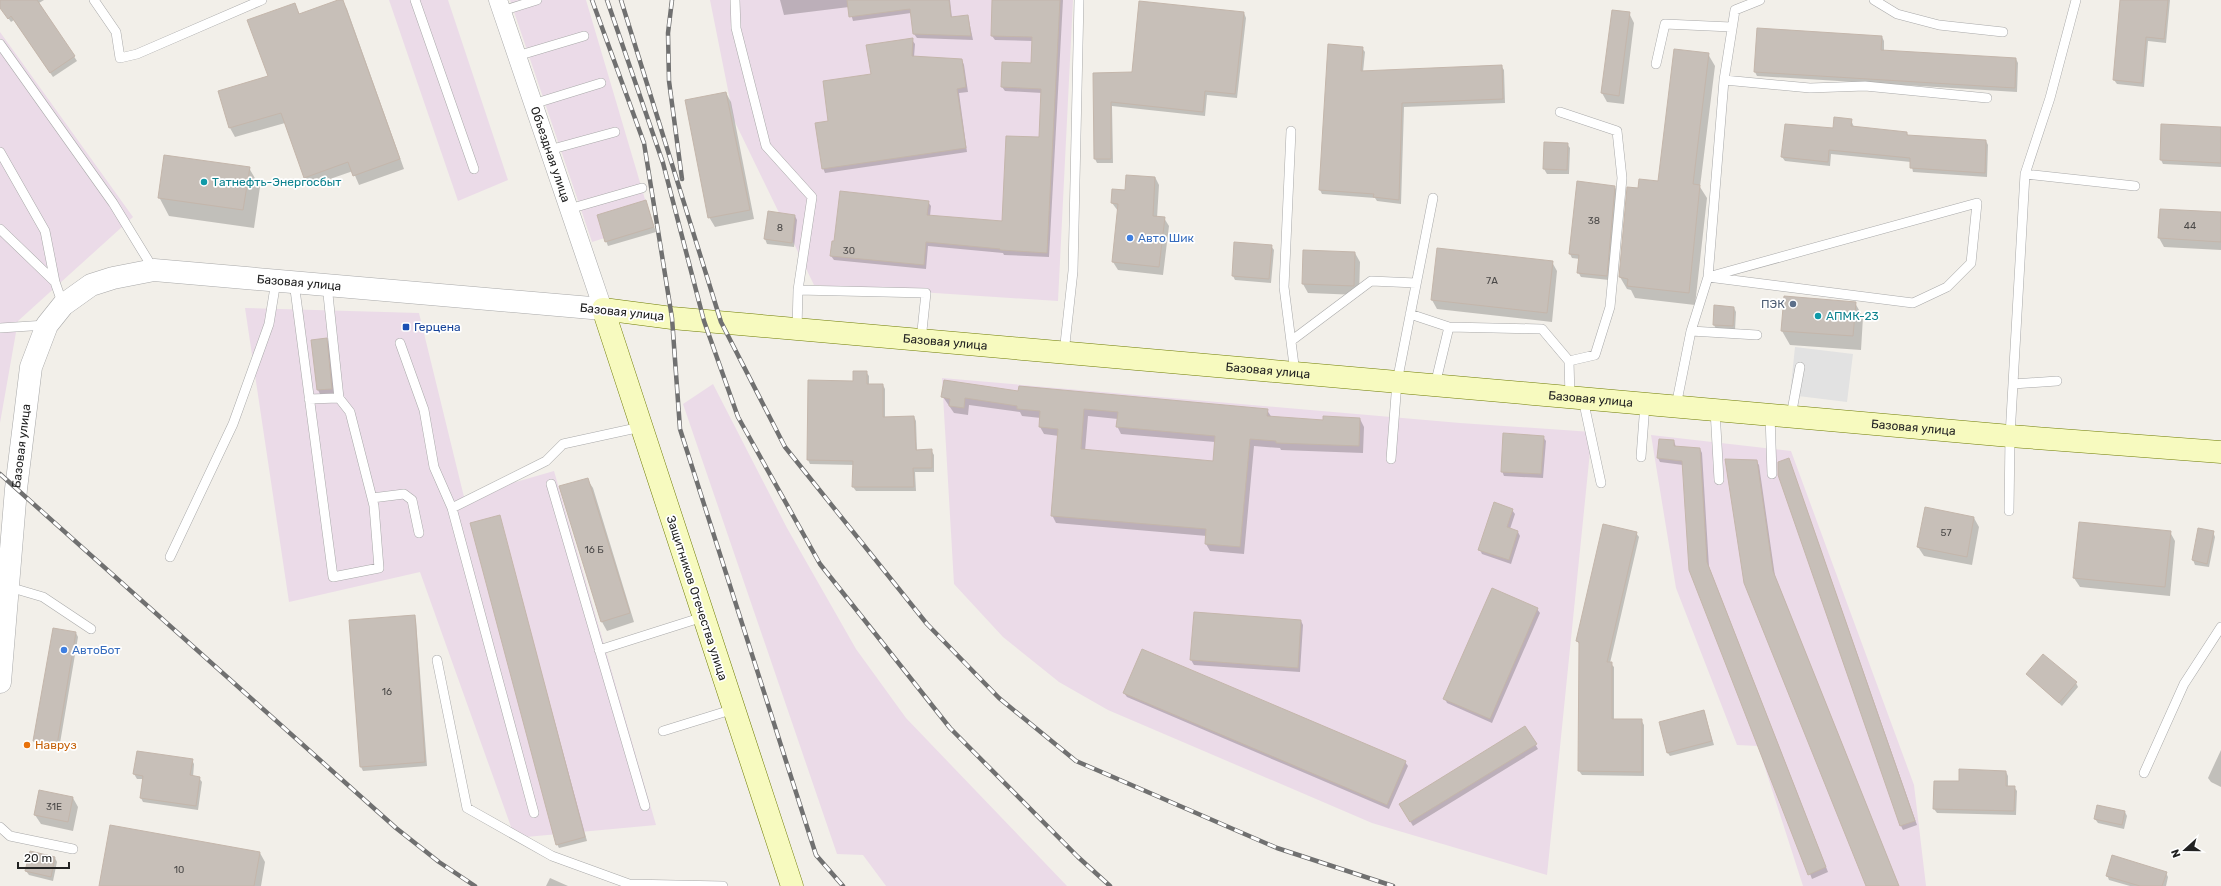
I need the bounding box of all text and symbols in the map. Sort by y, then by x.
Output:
street label: Объездная улица [528,105,573,204]
place label: Татнефть-Энергосбыт [212,175,341,189]
marker: Татнефть-Энергосбыт [199,177,209,187]
house number: 38 [1588,215,1600,227]
house number: 44 [2184,220,2196,232]
house number: 8 [777,222,783,234]
place label: Авто Шик [1138,231,1195,245]
marker: Авто Шик [1125,233,1135,243]
house number: 30 [843,245,855,257]
street label: Базовая улица [256,272,342,293]
house number: 7А [1486,275,1498,287]
place label: ПЭК [1761,297,1785,311]
marker: ПЭК [1788,299,1798,309]
street label: Базовая улица [579,301,665,323]
place label: АПМК-23 [1826,309,1879,323]
marker: АПМК-23 [1813,311,1823,321]
place label: Герцена [414,320,461,334]
marker: Герцена [401,322,411,332]
street label: Базовая улица [902,331,988,353]
street label: Базовая улица [1225,360,1311,381]
street label: Базовая улица [1548,388,1634,410]
street label: Базовая улица [9,403,33,489]
street label: Базовая улица [1871,417,1956,438]
street label: Защитников Отечества улица [664,514,730,682]
house number: 57 [1940,527,1952,539]
house number: 16 Б [584,544,604,556]
place label: АвтоБот [72,643,121,657]
marker: АвтоБот [59,645,69,655]
house number: 16 [382,686,392,698]
place label: Навруз [35,738,77,752]
marker: Навруз [22,740,32,750]
house number: 31Е [46,801,62,813]
north arrow [2165,830,2205,870]
scale bar [18,844,69,870]
text: N [2169,847,2184,859]
text: 20 m [24,851,52,865]
house number: 10 [174,864,184,876]

